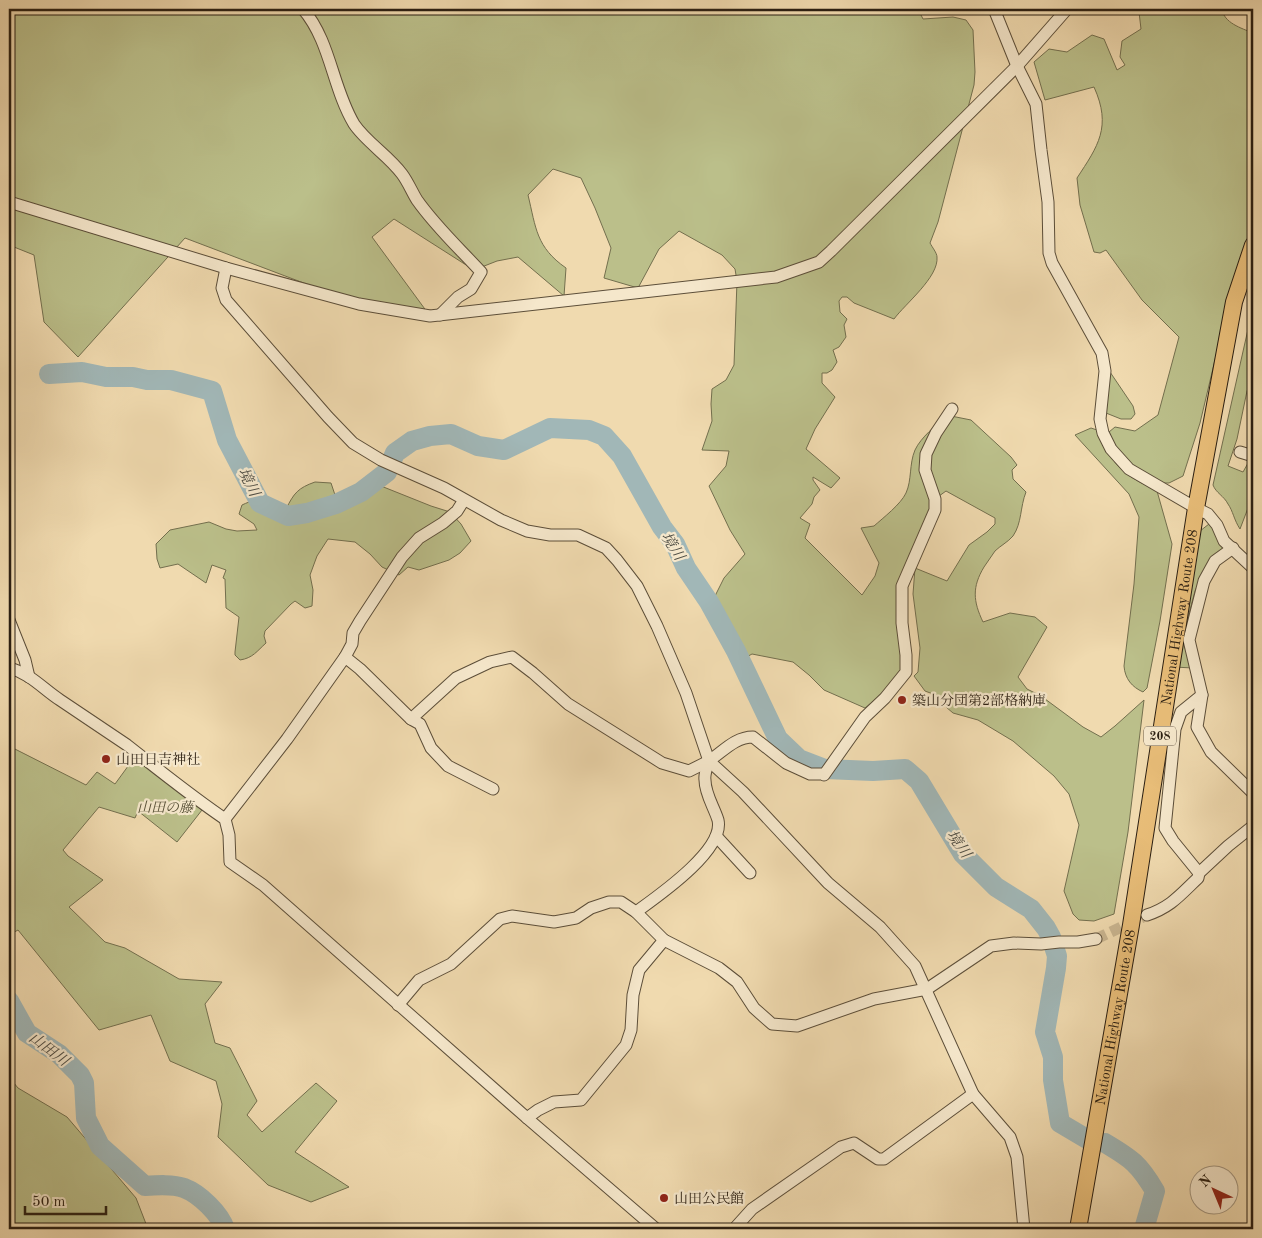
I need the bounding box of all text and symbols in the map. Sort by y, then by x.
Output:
water label: 境川 [234,465,264,501]
street label: National Highway Route 208 [1159,528,1201,707]
water label: 境川 [657,529,689,565]
place label: 築山分団第2部格納庫 [912,693,1046,708]
marker: 築山分団第2部格納庫 [896,694,908,706]
road number: 208 [1144,726,1176,746]
place label: 山田日吉神社 [116,752,200,767]
marker: 山田日吉神社 [100,753,112,765]
park label: 山田の藤 [137,800,195,815]
water label: 境川 [943,827,975,863]
street label: National Highway Route 208 [1094,928,1138,1106]
water label: 山田川 [26,1029,73,1071]
north arrow [1190,1166,1240,1216]
text: N [1197,1172,1215,1190]
scale bar [25,1183,106,1215]
place label: 山田公民館 [674,1191,744,1206]
marker: 山田公民館 [658,1192,670,1204]
text: 50 m [32,1195,66,1210]

